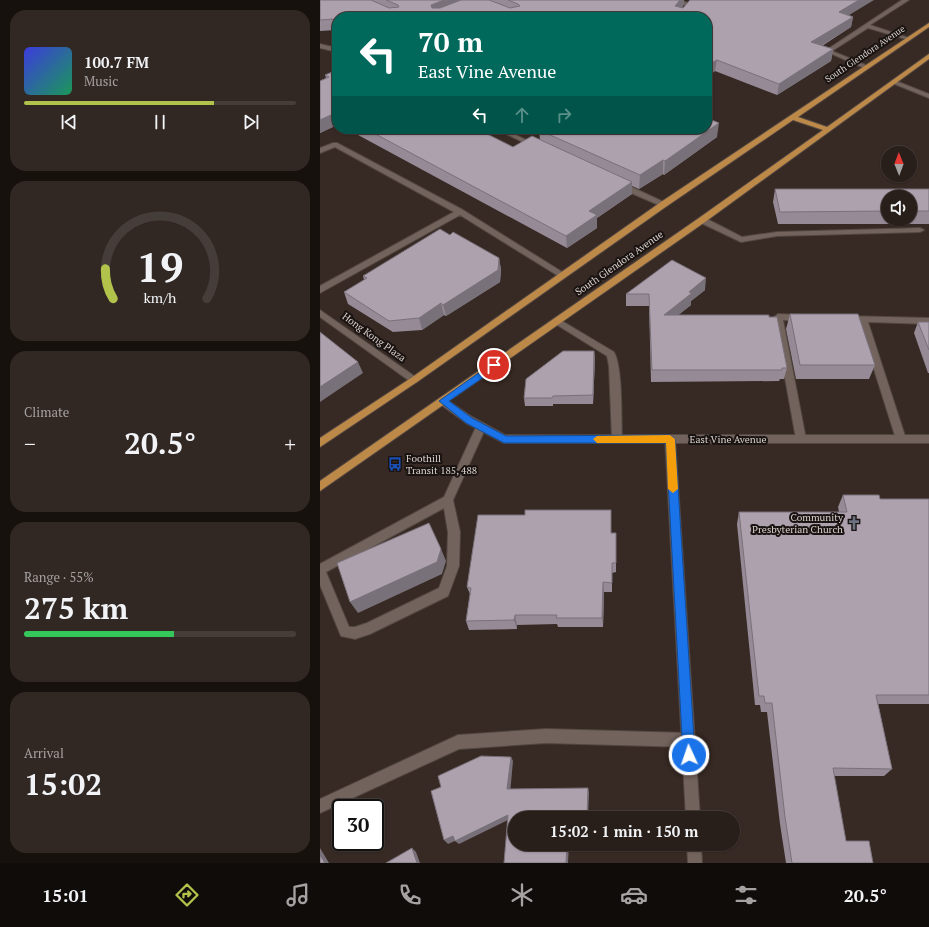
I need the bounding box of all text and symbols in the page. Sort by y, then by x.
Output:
street label: South Glendora Avenue [823,22,908,85]
text: 70 m [418,23,483,60]
icon: left [352,28,404,80]
text: 100.7 FM [84,52,149,72]
text: East Vine Avenue [418,59,556,83]
text: Music [84,72,118,90]
icon: left [469,104,491,126]
icon: ahead [511,104,533,126]
icon: right [553,104,575,126]
icon: previous [58,111,80,133]
icon: pause [149,111,171,133]
icon: next [240,111,262,133]
north arrow [881,146,917,182]
map controls [881,146,917,226]
button: sound [881,190,917,226]
street label: South Glendora Avenue [572,228,666,298]
text: 19 [136,239,184,294]
text: km/h [144,287,177,306]
street label: Hong Kong Plaza [340,310,408,364]
pin [477,348,511,382]
icon: arrive [483,354,505,376]
text: Climate [24,403,69,421]
text: 20.5° [124,423,196,463]
text: − [24,429,36,458]
text: + [284,429,296,458]
street label: East Vine Avenue [690,433,766,446]
place label: Foothill Transit 185, 488 [406,452,477,477]
bus stop icon: Foothill Transit 185, 488 [387,456,403,472]
place label: Community Presbyterian Church [752,511,844,536]
church icon: Community Presbyterian Church [846,515,862,531]
text: Range · 55% [24,568,94,586]
text: 275 km [24,588,128,628]
position arrow [668,734,710,776]
text: Arrival [24,744,64,762]
text: 15:02 [24,764,102,804]
speed limit sign: 30 [332,799,384,851]
text: 15:02 · 1 min · 150 m [550,821,698,841]
icon: directions [173,881,201,909]
icon: music [284,881,312,909]
icon: phone [396,881,424,909]
icon: climate [508,881,536,909]
icon: car [620,881,648,909]
icon: filters [732,881,760,909]
text: 15:01 [42,883,89,907]
text: 20.5° [844,883,887,907]

